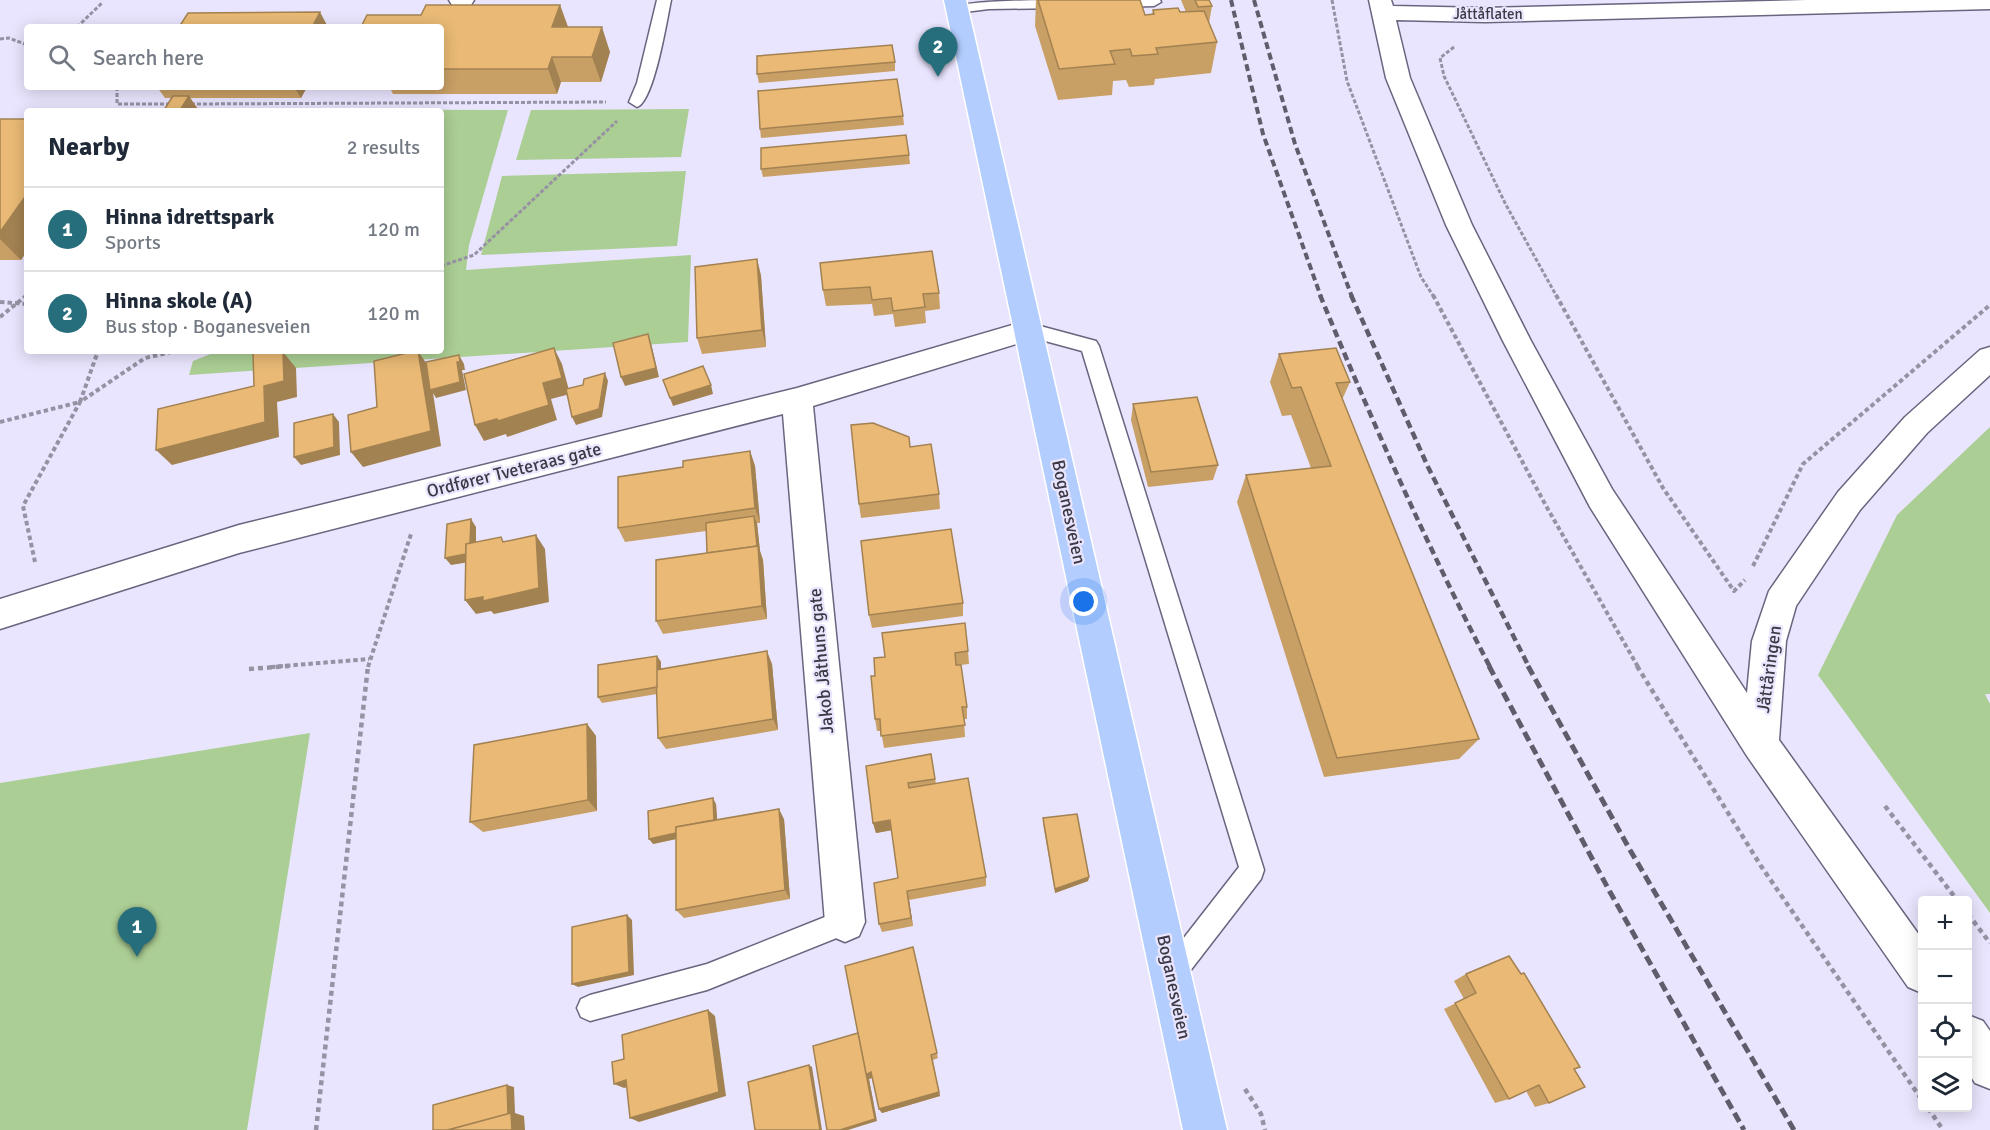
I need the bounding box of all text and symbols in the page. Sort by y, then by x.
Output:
street label: Jåttåflaten [1453,5,1523,23]
search box [24,24,444,90]
pin: 2 [918,28,958,77]
icon: search [45,41,78,74]
text: Search here [93,44,204,71]
text: Nearby [48,131,129,163]
text: 2 results [347,135,420,160]
text: Hinna idrettspark [105,203,274,230]
text: 1 [62,217,73,242]
text: 120 m [367,217,420,242]
text: Sports [105,230,161,255]
text: Hinna skole (A) [105,287,253,314]
text: 2 [62,301,73,326]
text: 120 m [367,301,420,326]
text: Bus stop · Boganesveien [105,314,311,339]
street label: Ordfører Tveteraas gate [424,438,604,502]
street label: Boganesveien [1047,458,1091,566]
street label: Jakob Jåthuns gate [804,587,838,735]
your location [1069,587,1098,616]
street label: Jåttåringen [1752,624,1786,714]
map controls [1918,896,1972,1112]
button: + [1918,896,1972,950]
pin: 1 [118,908,156,957]
street label: Boganesveien [1152,933,1196,1041]
button: − [1918,950,1972,1004]
button: locate [1918,1004,1972,1058]
button: layers [1918,1058,1972,1112]

